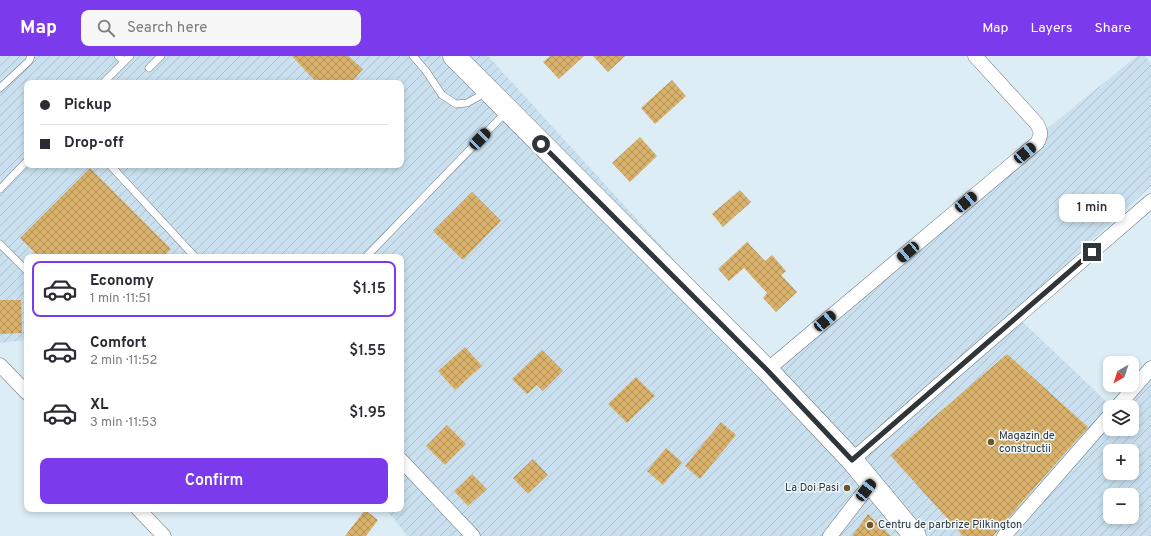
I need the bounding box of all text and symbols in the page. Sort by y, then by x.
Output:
search box [81,10,361,46]
text: Map [20,16,57,40]
icon: search [95,17,117,39]
text: Search here [127,19,207,38]
text: Map [982,20,1008,37]
text: Layers [1030,20,1072,37]
text: Share [1094,20,1131,37]
text: Pickup [64,96,112,115]
car [467,126,493,152]
text: Drop-off [64,134,124,153]
route start [532,135,550,153]
car [1012,141,1038,165]
car [953,190,979,214]
callout: 1 min [1059,194,1125,222]
text: 1 min [1077,200,1107,216]
car [895,240,921,264]
route end [1083,243,1101,261]
icon: car [42,271,78,307]
text: Economy [90,272,154,291]
text: $1.15 [353,280,386,299]
text: 1 min · 11:51 [90,291,151,307]
car [812,309,838,333]
icon: car [42,333,78,369]
text: Comfort [90,334,147,353]
text: $1.55 [349,342,386,361]
text: 2 min · 11:52 [90,353,157,369]
north arrow [1103,356,1139,392]
map controls [1103,356,1139,524]
icon: car [42,395,78,431]
text: XL [90,396,108,415]
button: layers [1103,400,1139,436]
text: $1.95 [349,404,386,423]
text: 3 min · 11:53 [90,415,157,431]
place label: Magazin de constructii [999,429,1055,456]
marker: Magazin de constructii [986,437,996,447]
button: + [1103,444,1139,480]
button: Confirm [40,458,388,504]
car [854,477,878,503]
place label: La Doi Pasi [785,481,839,495]
marker: La Doi Pasi [842,483,852,493]
button: − [1103,488,1139,524]
place label: Centru de parbrize Pilkington [878,518,1022,532]
marker: Centru de parbrize Pilkington [865,520,875,530]

